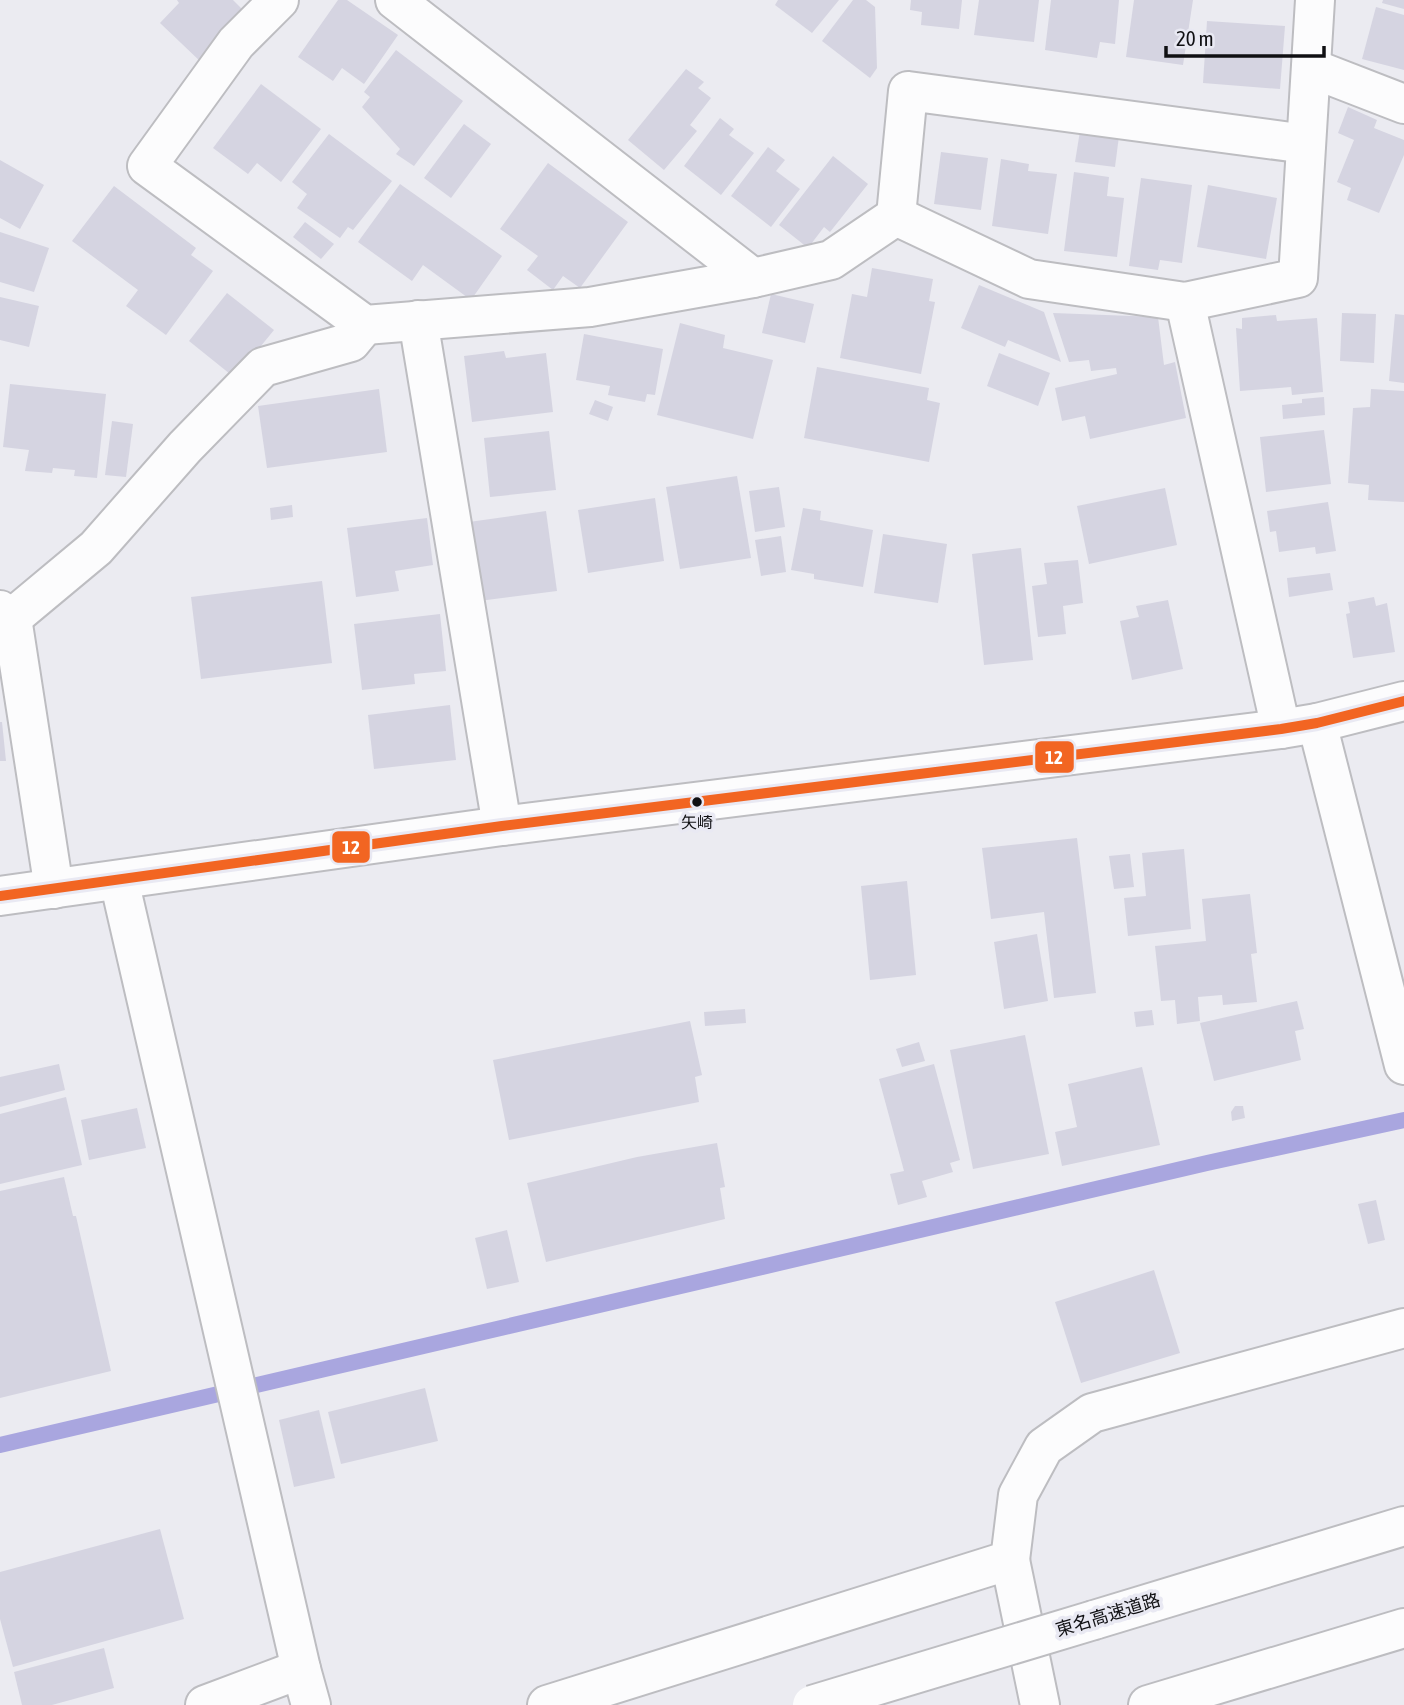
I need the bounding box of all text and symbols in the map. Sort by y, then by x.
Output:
scale bar [1166,14,1324,58]
text: 20 m [1176,26,1214,50]
line badge: 12 [1034,740,1075,774]
text: 12 [1045,746,1063,768]
marker: 矢崎 [690,795,704,809]
place label: 矢崎 [681,813,713,831]
line badge: 12 [331,830,371,864]
text: 12 [342,836,360,858]
street label: 東名高速道路 [1053,1589,1163,1640]

